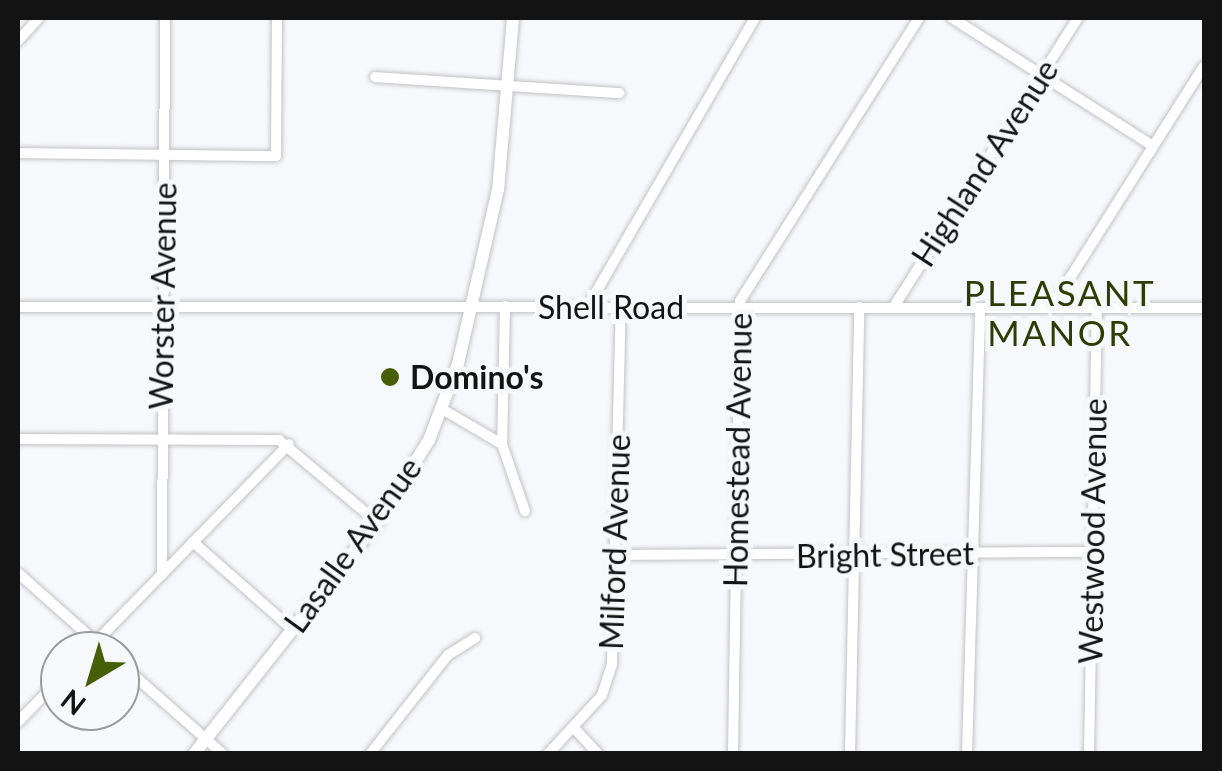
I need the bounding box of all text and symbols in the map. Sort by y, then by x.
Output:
street label: Highland Avenue [904,52,1066,274]
street label: Worster Avenue [142,181,184,411]
district label: PLEASANT MANOR [964,271,1156,353]
street label: Shell Road [538,288,684,326]
street label: Homestead Avenue [716,312,760,588]
place label: Domino's [410,358,544,396]
marker: Domino's [379,366,401,388]
street label: Westwood Avenue [1071,397,1115,665]
street label: Milford Avenue [592,433,638,651]
street label: Lasalle Avenue [276,449,430,641]
street label: Bright Street [796,534,974,576]
north arrow [40,631,140,731]
text: N [54,683,92,723]

